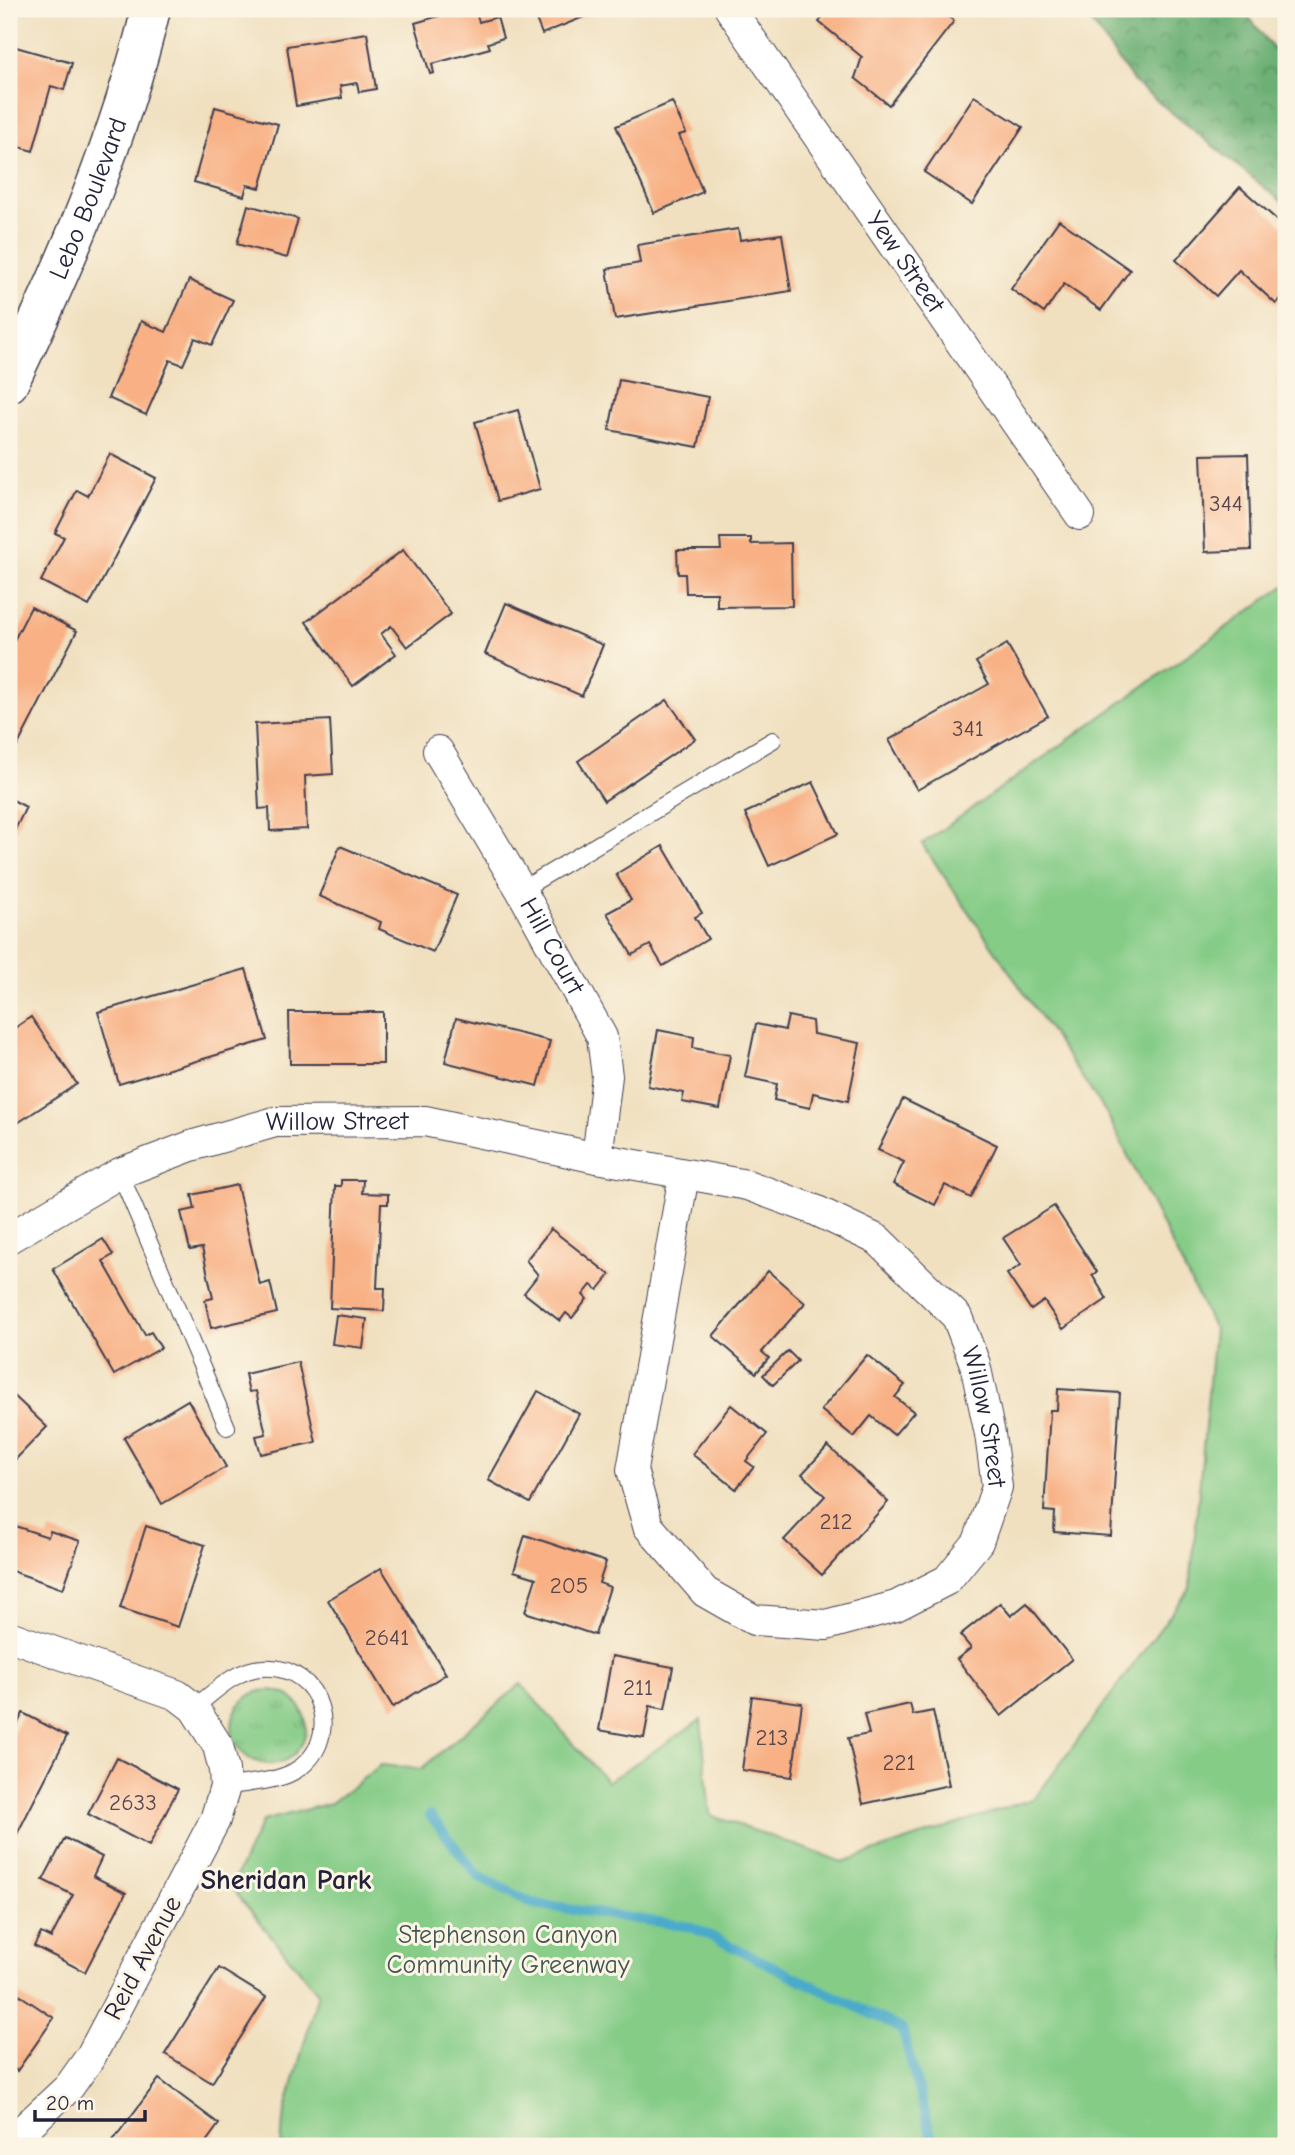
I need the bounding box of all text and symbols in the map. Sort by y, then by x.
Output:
street label: Lebo Boulevard [43,114,133,284]
street label: Yew Street [860,206,952,320]
house number: 344 [1209,490,1243,517]
house number: 341 [952,715,984,742]
street label: Hill Court [513,893,591,1001]
street label: Willow Street [266,1106,410,1137]
street label: Willow Street [955,1342,1012,1491]
house number: 212 [819,1508,853,1535]
house number: 205 [550,1572,588,1599]
house number: 2641 [365,1624,409,1651]
house number: 211 [623,1674,653,1701]
house number: 213 [756,1724,788,1751]
house number: 221 [882,1749,916,1776]
house number: 2633 [109,1789,157,1816]
district label: Sheridan Park [201,1864,372,1896]
street label: Reid Avenue [98,1891,188,2025]
park label: Stephenson Canyon Community Greenway [386,1920,630,1980]
scale bar [35,2078,145,2122]
text: 20 m [46,2091,94,2115]

